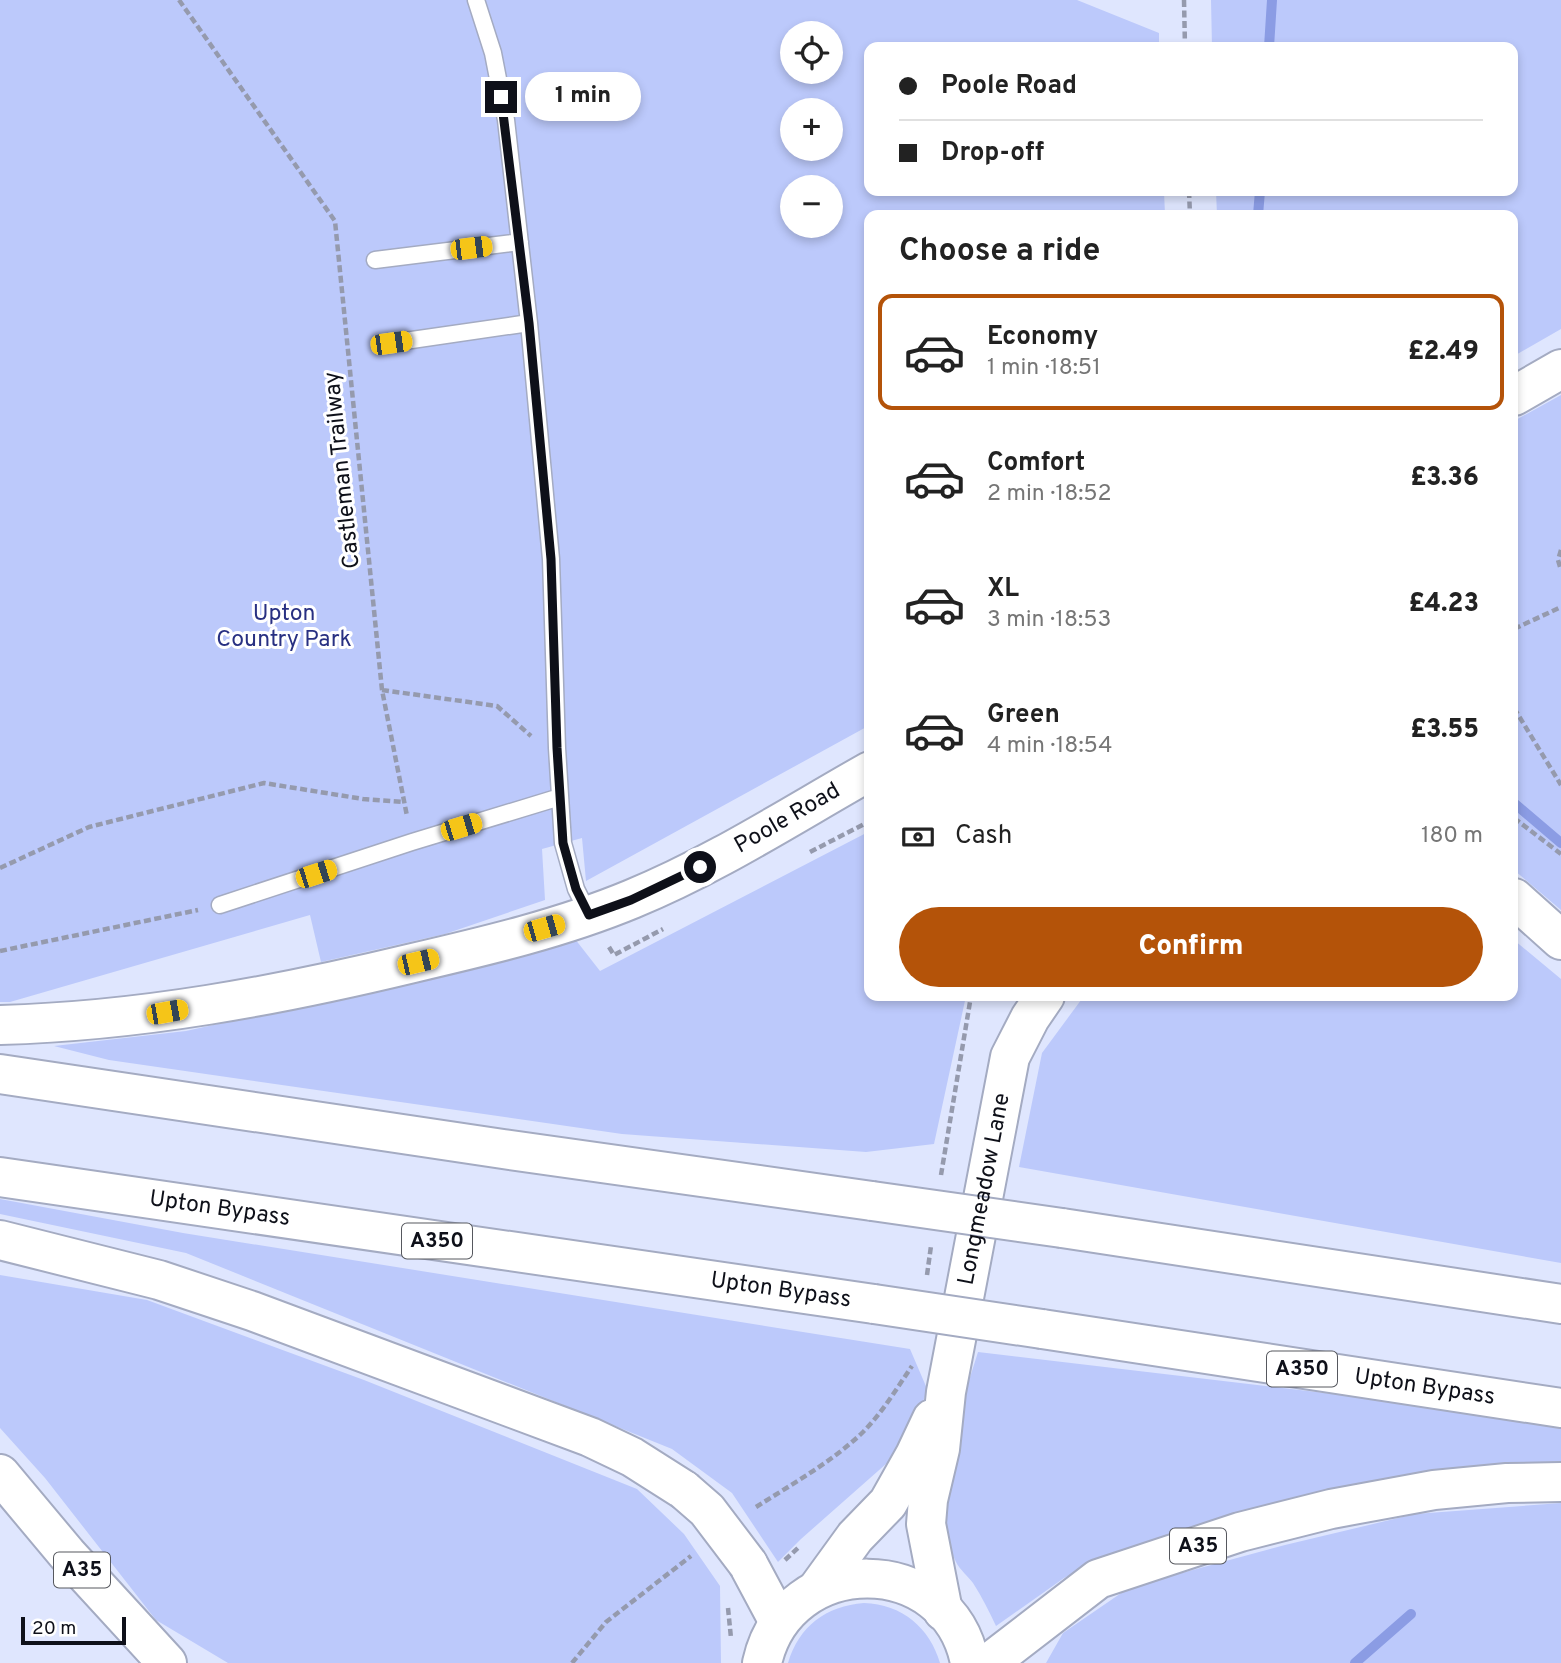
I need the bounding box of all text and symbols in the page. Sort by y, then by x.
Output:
map controls [780,21,843,238]
button: locate [780,21,843,84]
text: Poole Road [941,70,1077,103]
callout: 1 min [526,72,641,122]
route end [485,81,517,113]
text: 1 min [555,82,611,111]
button: + [780,98,843,161]
text: Drop-off [941,137,1044,170]
button: − [780,175,843,238]
text: Choose a ride [899,232,1100,272]
car [449,235,494,261]
icon: car [903,321,966,384]
text: Economy [987,321,1098,354]
car [369,330,414,356]
text: £2.49 [1408,336,1479,369]
text: 1 min · 18:51 [987,354,1101,383]
street label: Castleman Trailway [318,370,368,570]
icon: car [903,447,966,510]
text: Comfort [987,447,1085,480]
text: £3.36 [1410,462,1479,495]
text: 2 min · 18:52 [987,480,1112,509]
icon: car [903,573,966,636]
text: XL [987,573,1019,606]
text: £4.23 [1408,588,1479,621]
park label: Upton Country Park [216,600,352,655]
text: 3 min · 18:53 [987,606,1111,635]
icon: car [903,699,966,762]
text: Green [987,699,1060,732]
text: £3.55 [1410,714,1479,747]
text: 4 min · 18:54 [987,732,1113,761]
street label: Poole Road [729,777,846,861]
car [438,811,485,843]
icon: cash [899,818,937,856]
text: Cash [955,820,1012,853]
text: 180 m [1421,822,1483,851]
route start [684,851,716,883]
car [293,858,340,890]
button: Confirm [899,907,1483,987]
car [521,912,568,944]
car [396,947,441,977]
car [145,998,190,1026]
street label: Longmeadow Lane [952,1091,1017,1288]
street label: Upton Bypass [147,1184,292,1233]
road number: A350 [402,1224,472,1258]
street label: Upton Bypass [708,1266,853,1315]
road number: A350 [1267,1352,1337,1386]
street label: Upton Bypass [1352,1362,1497,1412]
road number: A35 [1170,1528,1226,1564]
road number: A35 [54,1552,110,1588]
scale bar [21,1614,126,1646]
text: 20 m [32,1617,76,1641]

